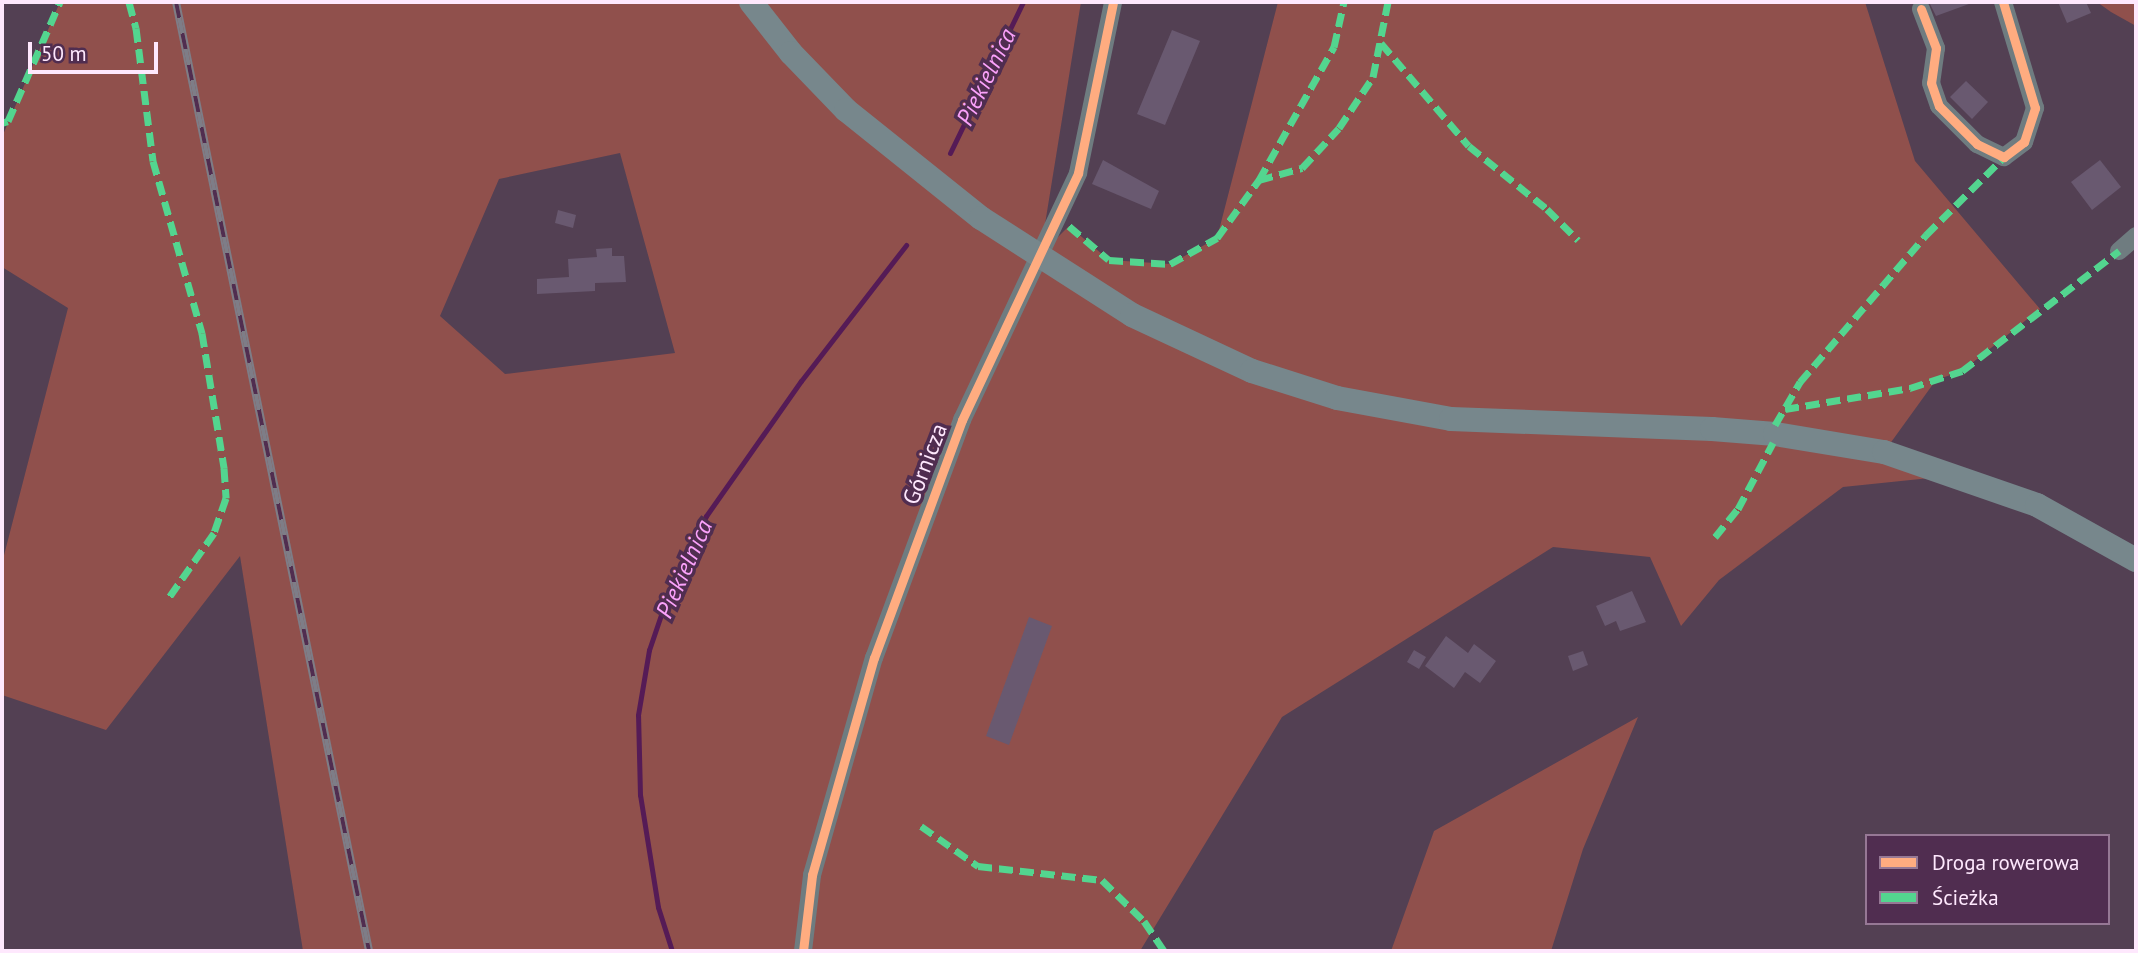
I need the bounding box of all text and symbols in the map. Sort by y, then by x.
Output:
water label: Piekielnica [950,24,1022,130]
scale bar [32,28,161,72]
text: 50 m [41,40,87,67]
street label: Górnicza [897,420,953,508]
water label: Piekielnica [650,515,718,623]
legend [1865,834,2110,925]
text: Droga rowerowa [1932,849,2079,876]
text: Ścieżka [1932,884,1999,911]

